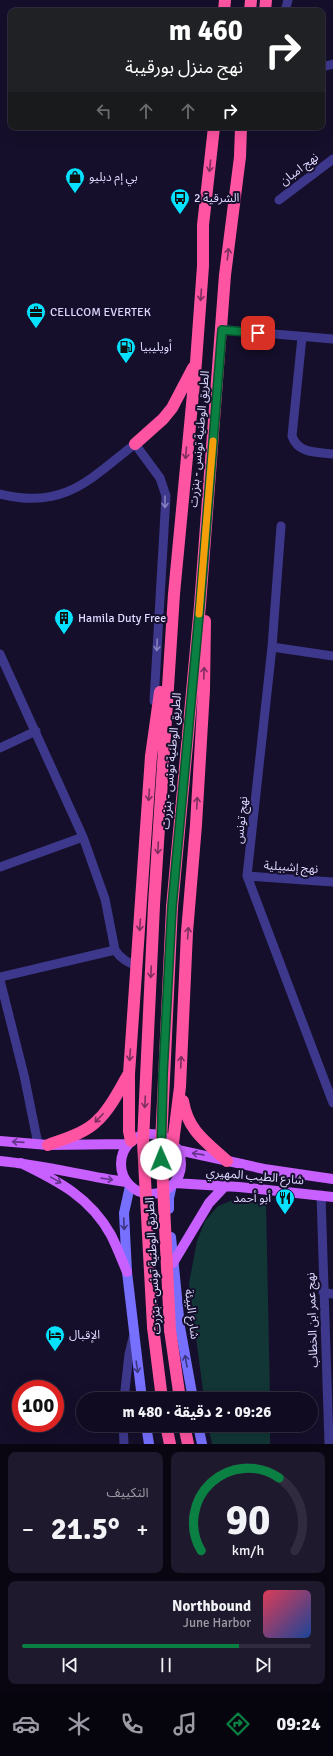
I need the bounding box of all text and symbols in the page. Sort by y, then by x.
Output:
text: 460 m [169,14,243,48]
icon: right [257,24,309,76]
text: نهج منزل بورقيبة [125,56,243,78]
icon: left [93,100,115,122]
icon: ahead [135,100,157,122]
icon: ahead [177,100,199,122]
icon: right [219,100,241,122]
street label: نهج امبان [277,150,322,190]
one-way arrow [206,159,214,172]
shop icon: بي إم دبليو [64,166,86,194]
place label: بي إم دبليو [89,170,138,187]
bus stop icon: الشرقية 2 [169,187,191,215]
place label: الشرقية 2 [194,191,240,206]
one-way arrow [224,248,232,261]
one-way arrow [197,288,204,301]
office icon: CELLCOM EVERTEK [25,301,47,329]
place label: CELLCOM EVERTEK [50,305,151,320]
pin [241,316,275,350]
icon: arrive [247,322,269,344]
fuel station icon: أويليبيا [115,336,137,364]
place label: أويليبيا [140,339,172,355]
street label: الطريق الوطنية تونس - بنزرت [186,370,213,508]
one-way arrow [183,446,190,459]
one-way arrow [161,495,169,508]
building icon: Hamila Duty Free [53,607,75,635]
place label: Hamila Duty Free [78,611,166,626]
one-way arrow [154,638,161,651]
one-way arrow [201,667,208,680]
street label: الطريق الوطنية تونس - بنزرت [158,692,185,830]
one-way arrow [145,788,152,801]
street label: نهج تونس [232,796,252,845]
one-way arrow [194,797,201,810]
one-way arrow [154,841,161,854]
street label: نهج إشبيلية [263,858,319,878]
one-way arrow [136,918,143,931]
one-way arrow [184,927,191,940]
one-way arrow [147,965,155,978]
one-way arrow [127,1048,134,1061]
one-way arrow [178,1056,185,1069]
one-way arrow [141,1095,148,1108]
one-way arrow [94,1113,104,1123]
position arrow [140,1138,182,1180]
one-way arrow [12,1139,25,1146]
one-way arrow [192,1150,205,1158]
street label: شارع الطيب المهيري [205,1165,304,1190]
one-way arrow [100,1175,113,1183]
one-way arrow [50,1177,62,1184]
restaurant icon: أبو أحمد [274,1187,296,1215]
place label: أبو أحمد [233,1190,271,1206]
street label: الطريق الوطنية تونس - بنزرت [142,1197,165,1335]
one-way arrow [121,1217,128,1230]
street label: نهج عمر ابن الخطاب [303,1272,323,1368]
street label: شارع البيئة [180,1288,202,1340]
hotel icon: الإقبال [44,1324,66,1352]
place label: الإقبال [69,1328,100,1343]
one-way arrow [181,1355,189,1368]
one-way arrow [133,1361,141,1374]
speed limit sign: 100 [12,1380,64,1432]
text: 09:26 · 2 دقيقة · 480 m [123,1403,271,1421]
text: التكييف [107,1485,149,1501]
text: 90 [225,1494,270,1545]
text: 21.5° [51,1511,120,1548]
text: − [22,1516,34,1543]
text: + [137,1516,148,1543]
text: km/h [232,1541,264,1558]
text: Northbound [172,1597,251,1615]
text: June Harbor [183,1615,251,1631]
icon: previous [59,1654,81,1676]
icon: pause [155,1654,177,1676]
icon: next [252,1654,274,1676]
icon: car [12,1710,40,1738]
icon: climate [65,1710,93,1738]
icon: phone [118,1710,146,1738]
icon: music [171,1710,199,1738]
icon: directions [224,1710,252,1738]
text: 09:24 [276,1713,321,1735]

